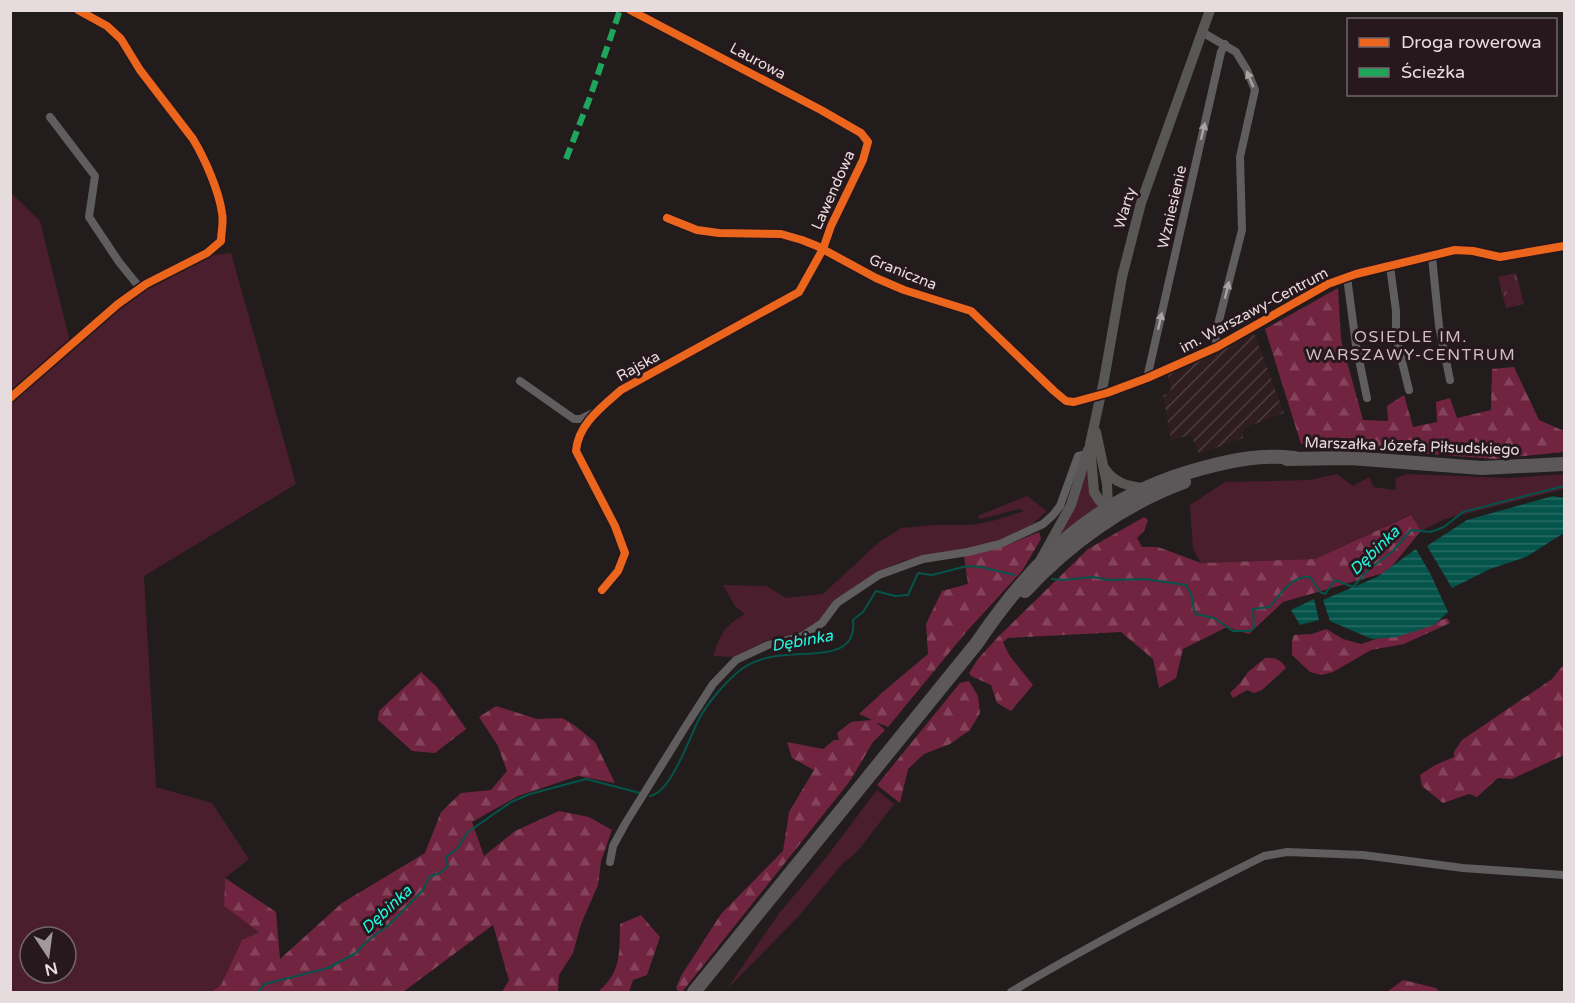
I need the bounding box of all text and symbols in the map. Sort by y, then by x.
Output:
legend [1347,18,1557,96]
text: Droga rowerowa [1401,31,1542,53]
street label: Laurowa [727,39,789,83]
text: Ścieżka [1401,61,1465,83]
one-way arrow [1246,70,1255,87]
one-way arrow [1199,121,1208,140]
street label: Lawendowa [807,147,859,233]
street label: Wzniesienie [1154,164,1190,250]
street label: Warty [1110,185,1140,231]
street label: Graniczna [867,250,939,294]
street label: im. Warszawy-Centrum [1177,263,1331,357]
one-way arrow [1222,281,1232,299]
one-way arrow [1155,311,1165,330]
district label: OSIEDLE IM. WARSZAWY-CENTRUM [1306,327,1516,365]
street label: Rajska [613,347,663,385]
street label: Marszałka Józefa Piłsudskiego [1304,433,1520,459]
water label: Dębinka [1345,521,1405,580]
water label: Dębinka [770,626,835,656]
water label: Dębinka [357,881,417,938]
north arrow [18,925,78,985]
text: N [43,957,60,980]

